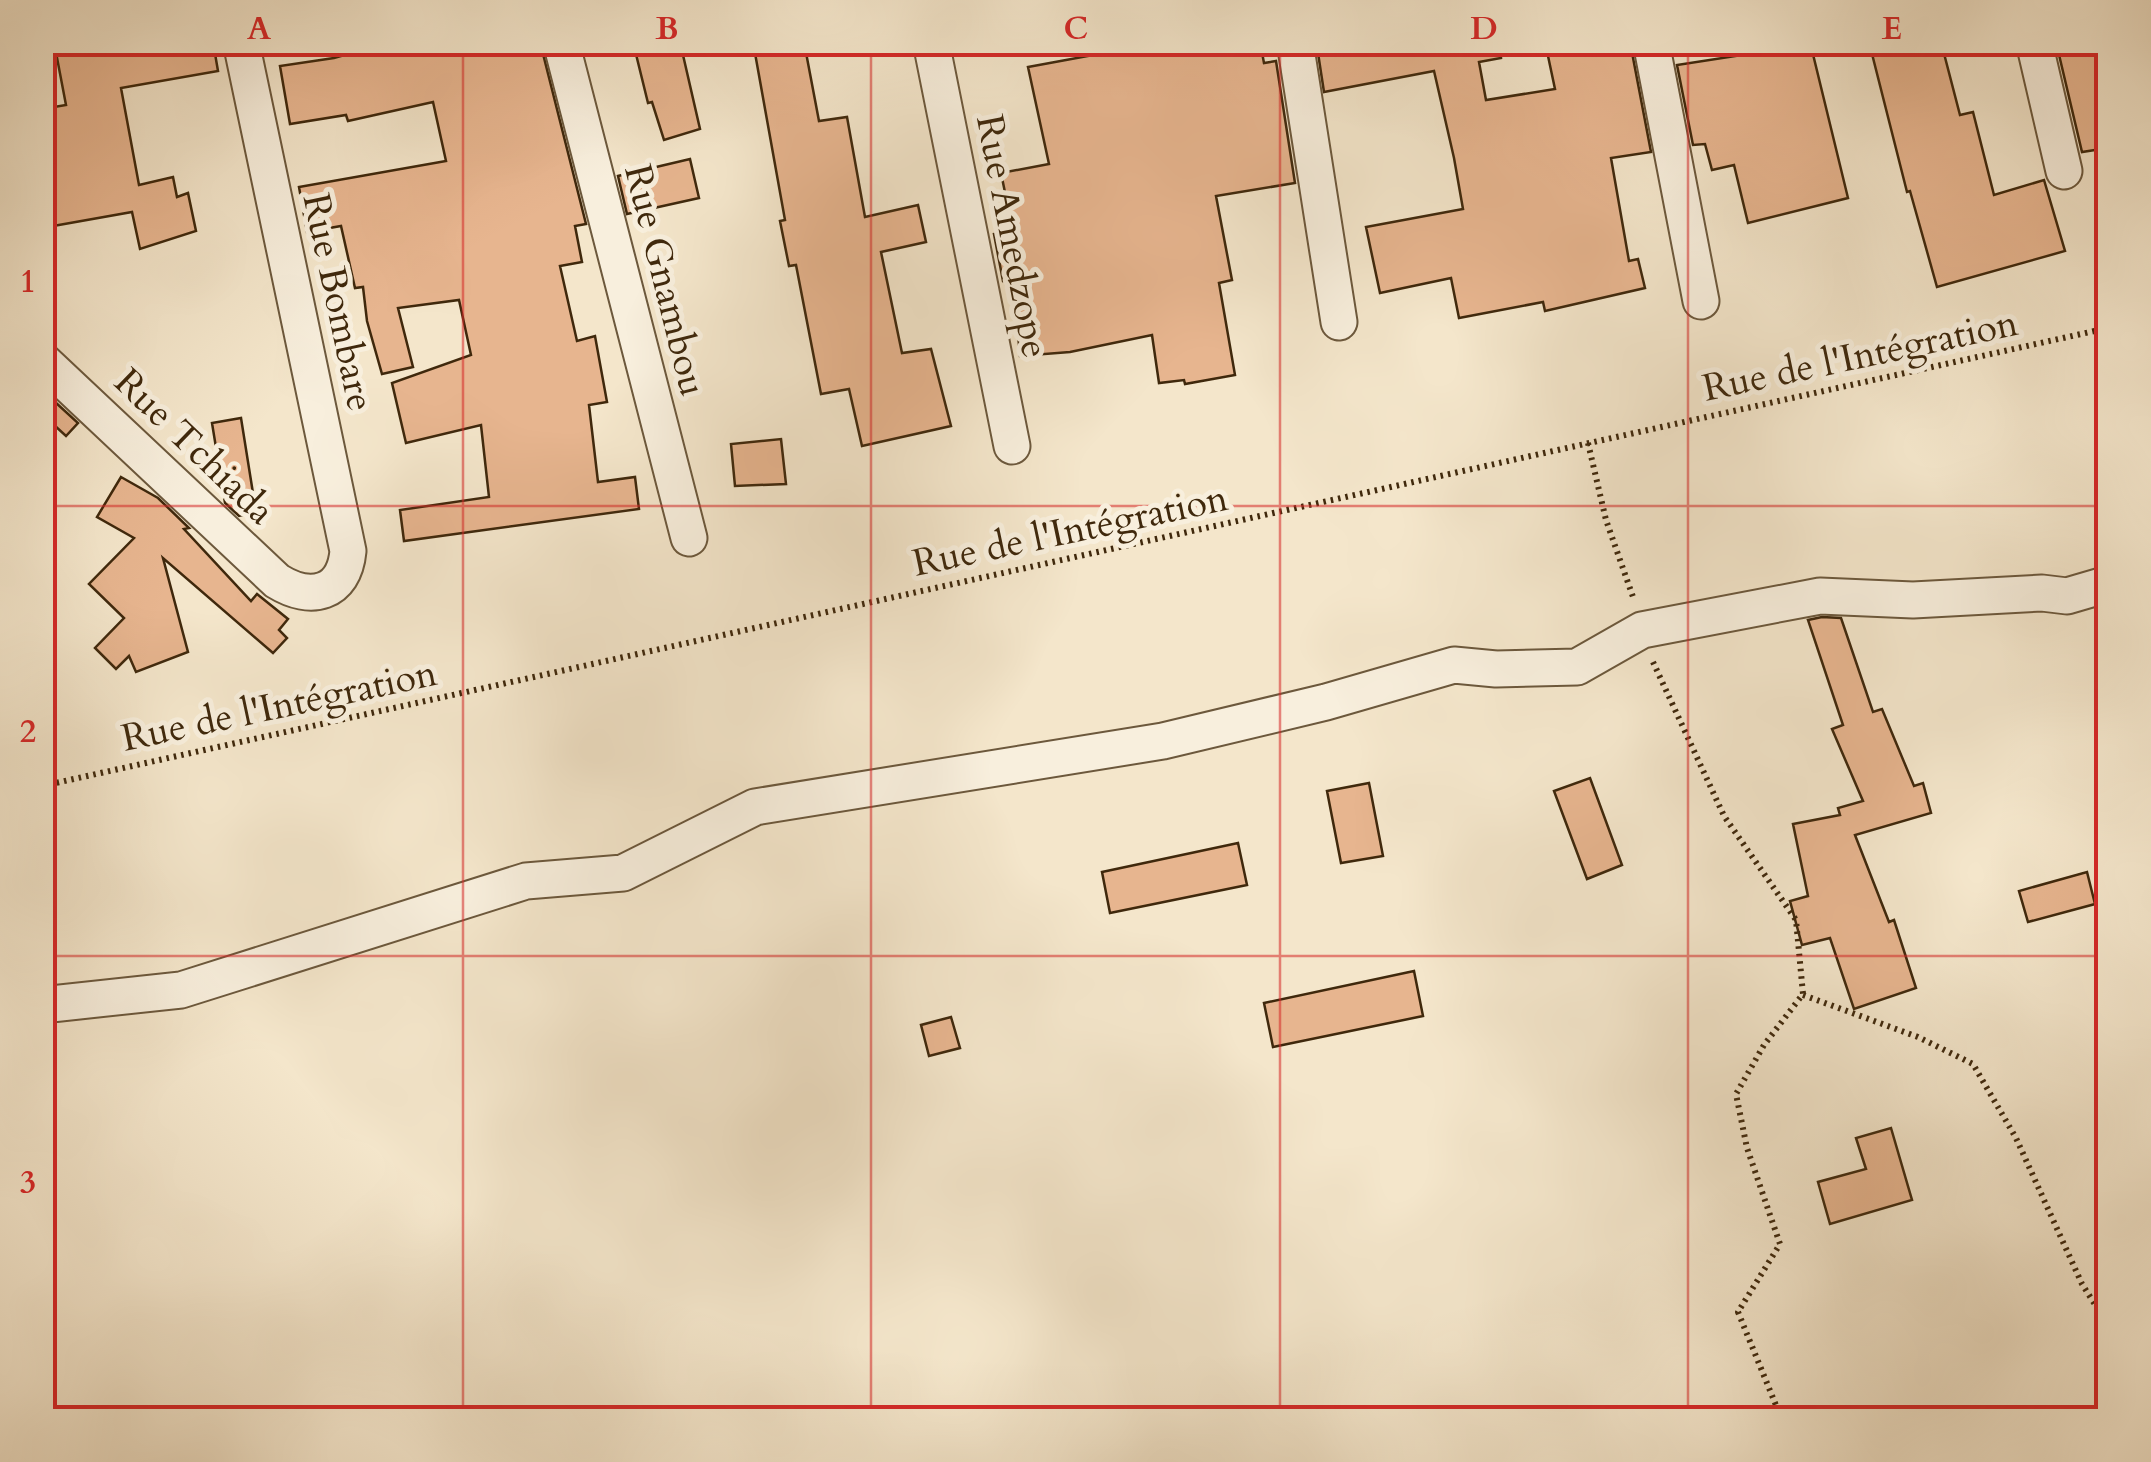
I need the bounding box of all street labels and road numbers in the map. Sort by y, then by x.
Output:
street label: Rue Amedzope [963,110,1061,362]
street label: Rue Gnambou [611,159,719,401]
street label: Rue Bombare [290,189,386,416]
street label: Rue de l'Intégration [1698,297,2023,415]
street label: Rue Tchiada [103,357,286,536]
street label: Rue de l'Intégration [908,472,1233,590]
street label: Rue de l'Intégration [117,647,442,765]

